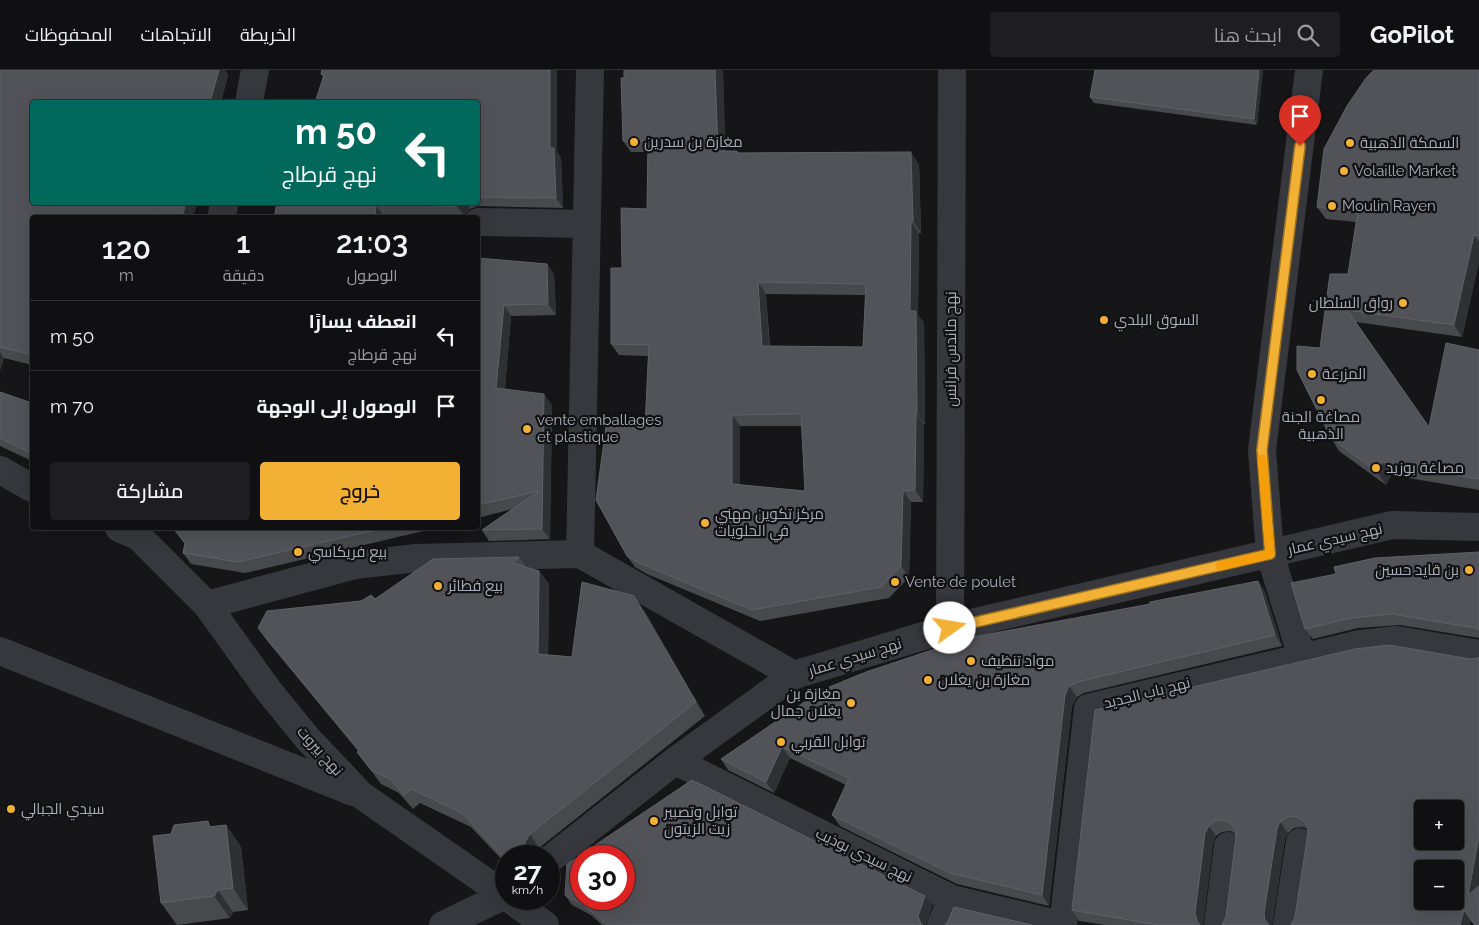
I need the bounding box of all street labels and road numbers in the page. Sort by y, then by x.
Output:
street label: نهج ماندس فرانس [942,291,962,407]
street label: نهج سيدي عمار [1285,519,1385,562]
street label: نهج سيدي عمار [805,634,905,683]
street label: نهج باب الجديد [1102,674,1193,714]
street label: نهج بيروت [292,723,347,781]
street label: نهج سيدي بوذيب [811,824,915,889]

